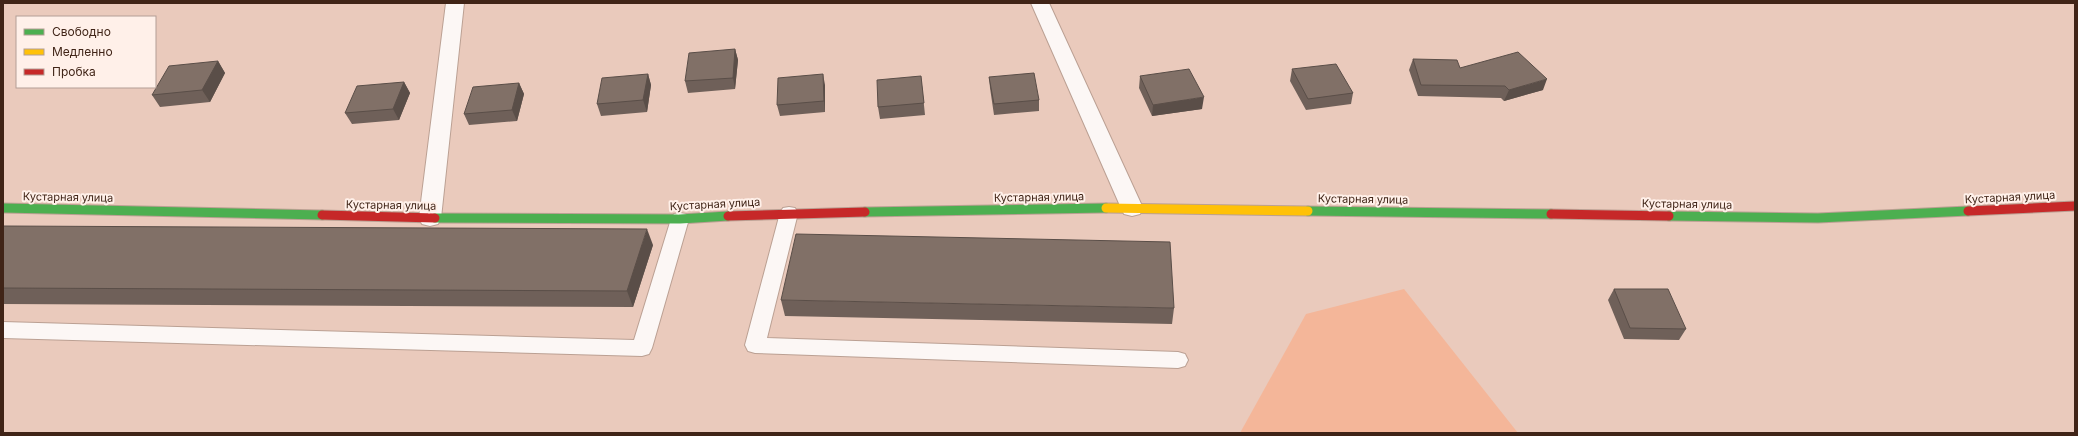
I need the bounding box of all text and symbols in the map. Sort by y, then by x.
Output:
legend [16,16,156,88]
text: Свободно [52,24,111,39]
text: Медленно [52,44,113,59]
text: Пробка [52,64,96,79]
street label: Кустарная улица [1965,188,2055,206]
street label: Кустарная улица [23,189,113,205]
street label: Кустарная улица [994,189,1084,205]
street label: Кустарная улица [1318,191,1408,207]
street label: Кустарная улица [670,195,760,213]
street label: Кустарная улица [1642,196,1732,212]
street label: Кустарная улица [346,197,436,213]

